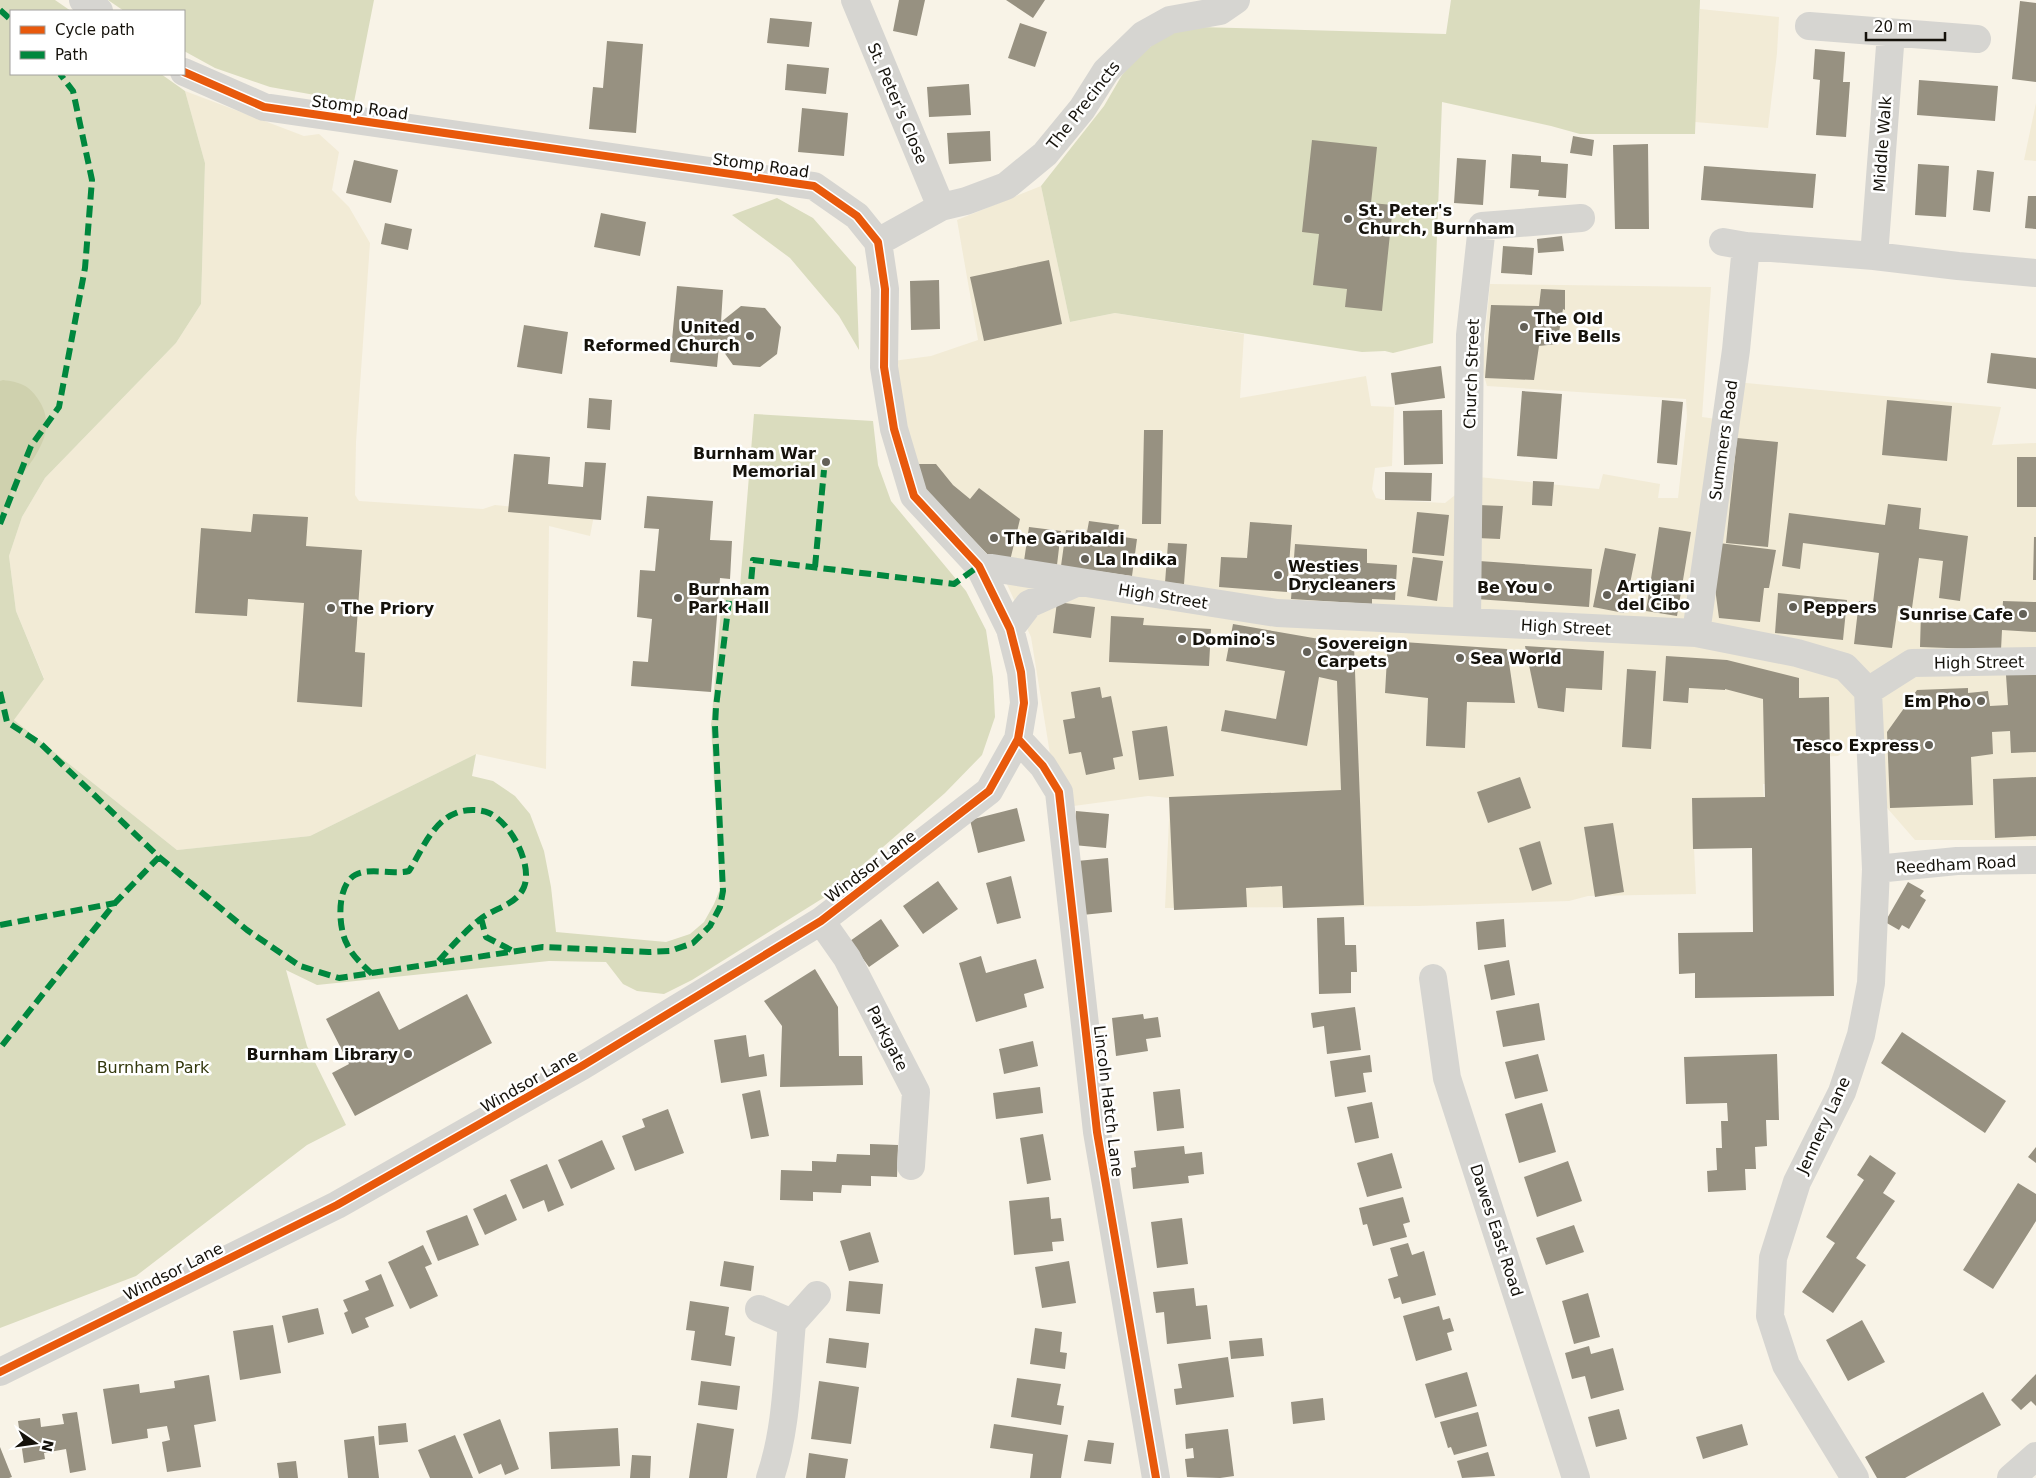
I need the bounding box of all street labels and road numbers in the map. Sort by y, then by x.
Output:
street label: St. Peter's Close [863,40,932,167]
street label: The Precincts [1042,57,1124,154]
street label: Stomp Road [310,91,409,124]
street label: Middle Walk [1870,95,1895,193]
street label: Stomp Road [711,149,810,182]
street label: Church Street [1460,319,1483,429]
street label: Summers Road [1706,379,1741,502]
street label: High Street [1117,580,1209,613]
street label: High Street [1520,616,1612,639]
street label: High Street [1934,652,2024,673]
street label: Windsor Lane [821,826,919,907]
street label: Reedham Road [1895,852,2017,877]
street label: Parkgate [863,1002,912,1074]
street label: Lincoln Hatch Lane [1090,1024,1127,1178]
street label: Windsor Lane [477,1046,581,1117]
street label: Jennery Lane [1792,1074,1854,1178]
street label: Dawes East Road [1466,1161,1527,1299]
street label: Windsor Lane [120,1238,226,1305]

